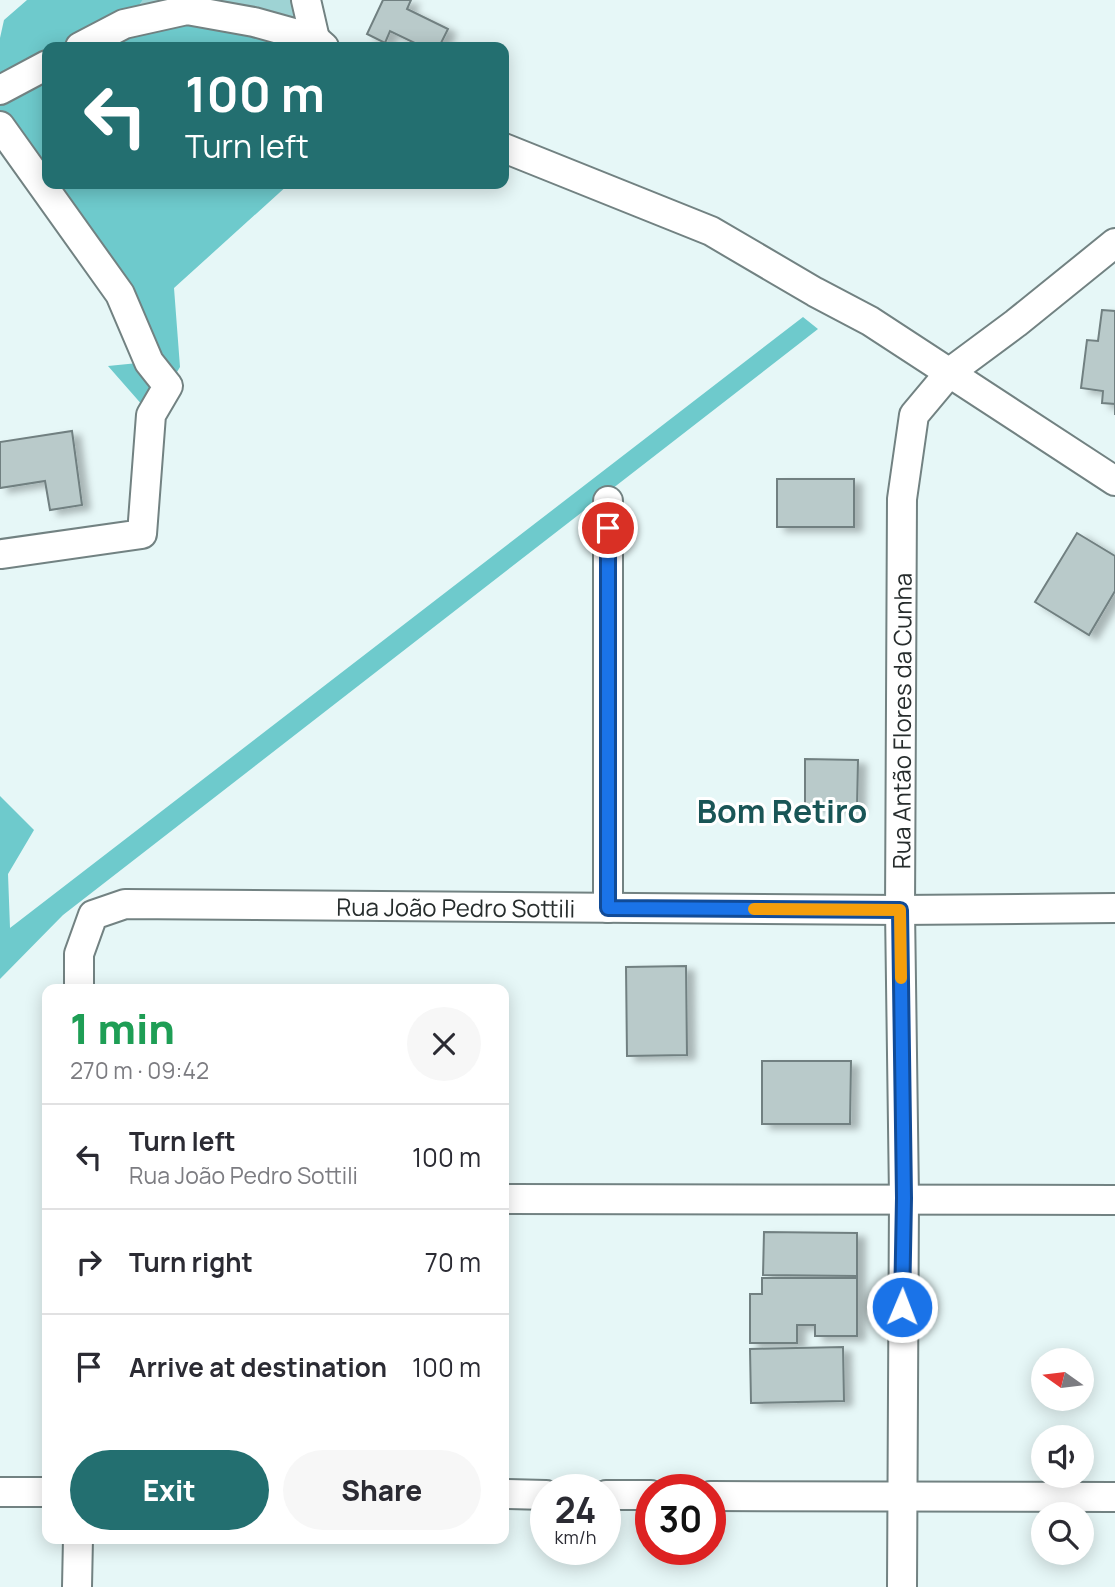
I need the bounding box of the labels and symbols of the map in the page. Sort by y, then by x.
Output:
pin [578,498,638,558]
street label: Rua Antão Flores da Cunha [884,573,918,869]
district label: Bom Retiro [697,789,867,833]
street label: Rua João Pedro Sottili [336,889,575,924]
position arrow [865,1270,939,1344]
north arrow [1031,1348,1094,1410]
speed limit sign: 30 [635,1474,726,1565]

